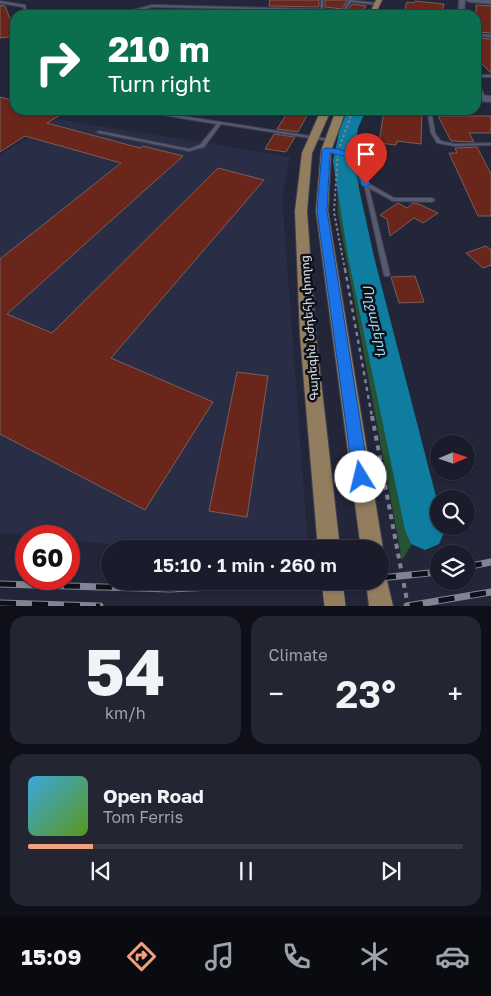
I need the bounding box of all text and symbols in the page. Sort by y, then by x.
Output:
text: 210 m [108,28,210,70]
icon: right [25,30,90,95]
text: Turn right [108,70,211,97]
pin [345,133,387,184]
icon: arrive [352,140,380,168]
street label: Գարեգին Նժդեհի փողոց [296,255,322,401]
water label: Ողջաբերդ [359,282,393,359]
north arrow [430,435,475,480]
map controls [430,435,475,590]
position arrow [334,450,386,502]
button: search [430,490,475,535]
speed limit sign: 60 [15,525,80,590]
button: layers [430,545,475,590]
text: 15:10 · 1 min · 260 m [153,553,337,576]
text: 54 [85,631,165,709]
text: Climate [269,645,328,665]
text: 23° [335,671,396,716]
text: − [269,677,284,710]
text: + [448,677,463,710]
text: km/h [105,703,146,723]
text: Open Road [103,784,204,807]
text: Tom Ferris [103,807,183,827]
icon: previous [87,857,115,885]
icon: pause [232,857,260,885]
icon: next [377,857,405,885]
icon: directions [124,939,159,974]
icon: music [202,939,237,974]
icon: phone [279,939,314,974]
icon: climate [357,939,392,974]
icon: car [435,939,470,974]
text: 15:09 [21,943,81,970]

